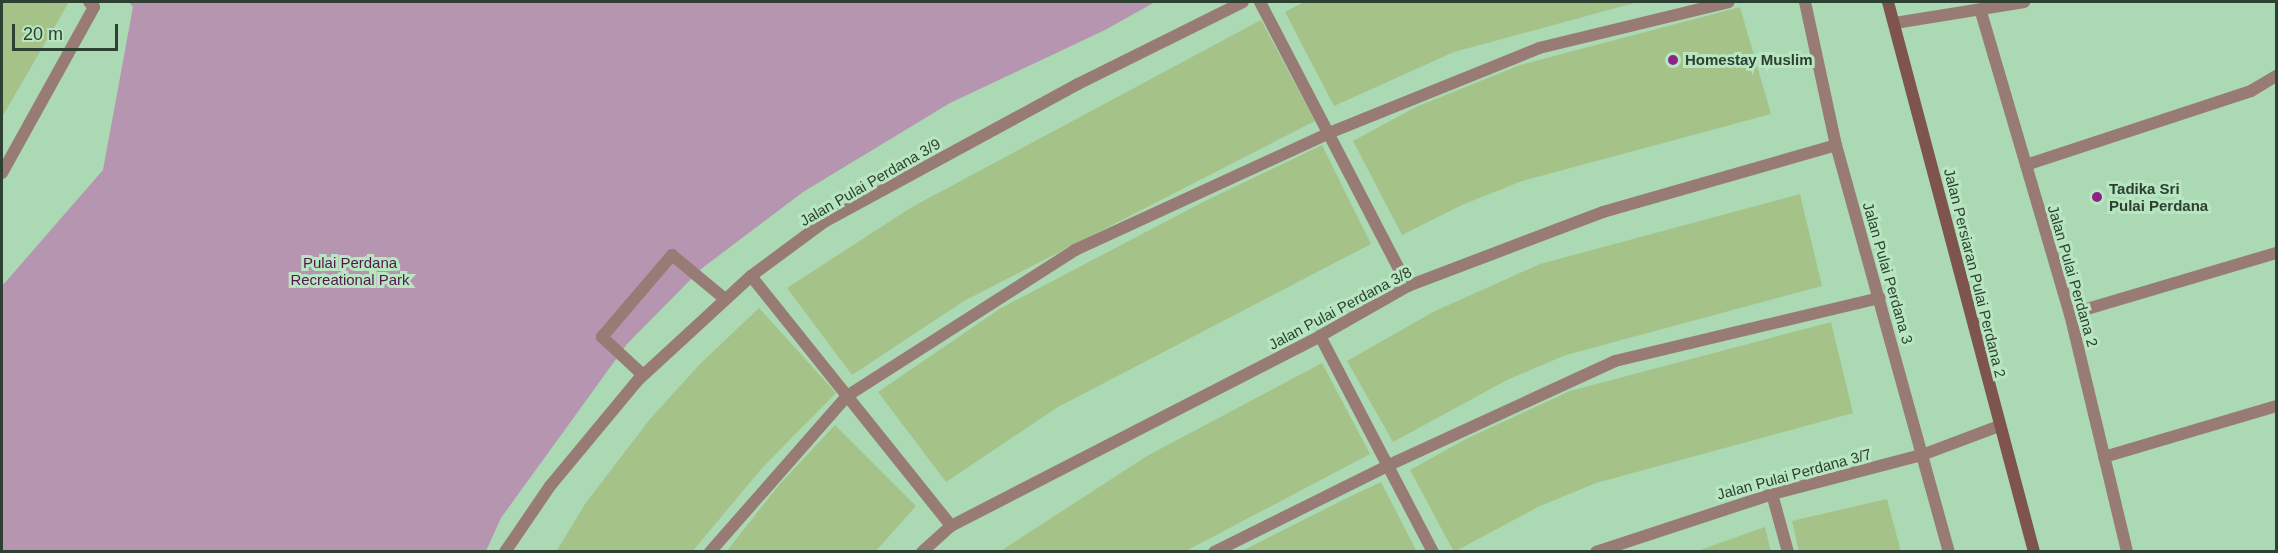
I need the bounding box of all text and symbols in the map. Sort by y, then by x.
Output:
scale bar [15,12,122,50]
text: 20 m [23,24,63,44]
place label: Homestay Muslim [1685,51,1813,69]
marker: Homestay Muslim [1666,53,1680,67]
street label: Jalan Pulai Perdana 3/9 [797,134,943,230]
street label: Jalan Persiaran Pulai Perdana 2 [1940,166,2010,380]
place label: Tadika Sri Pulai Perdana [2109,179,2208,214]
marker: Tadika Sri Pulai Perdana [2090,190,2104,204]
street label: Jalan Pulai Perdana 3 [1859,200,1917,346]
street label: Jalan Pulai Perdana 2 [2044,203,2102,349]
park label: Pulai Perdana Recreational Park [290,253,410,288]
street label: Jalan Pulai Perdana 3/8 [1265,263,1415,353]
street label: Jalan Pulai Perdana 3/7 [1715,445,1873,503]

